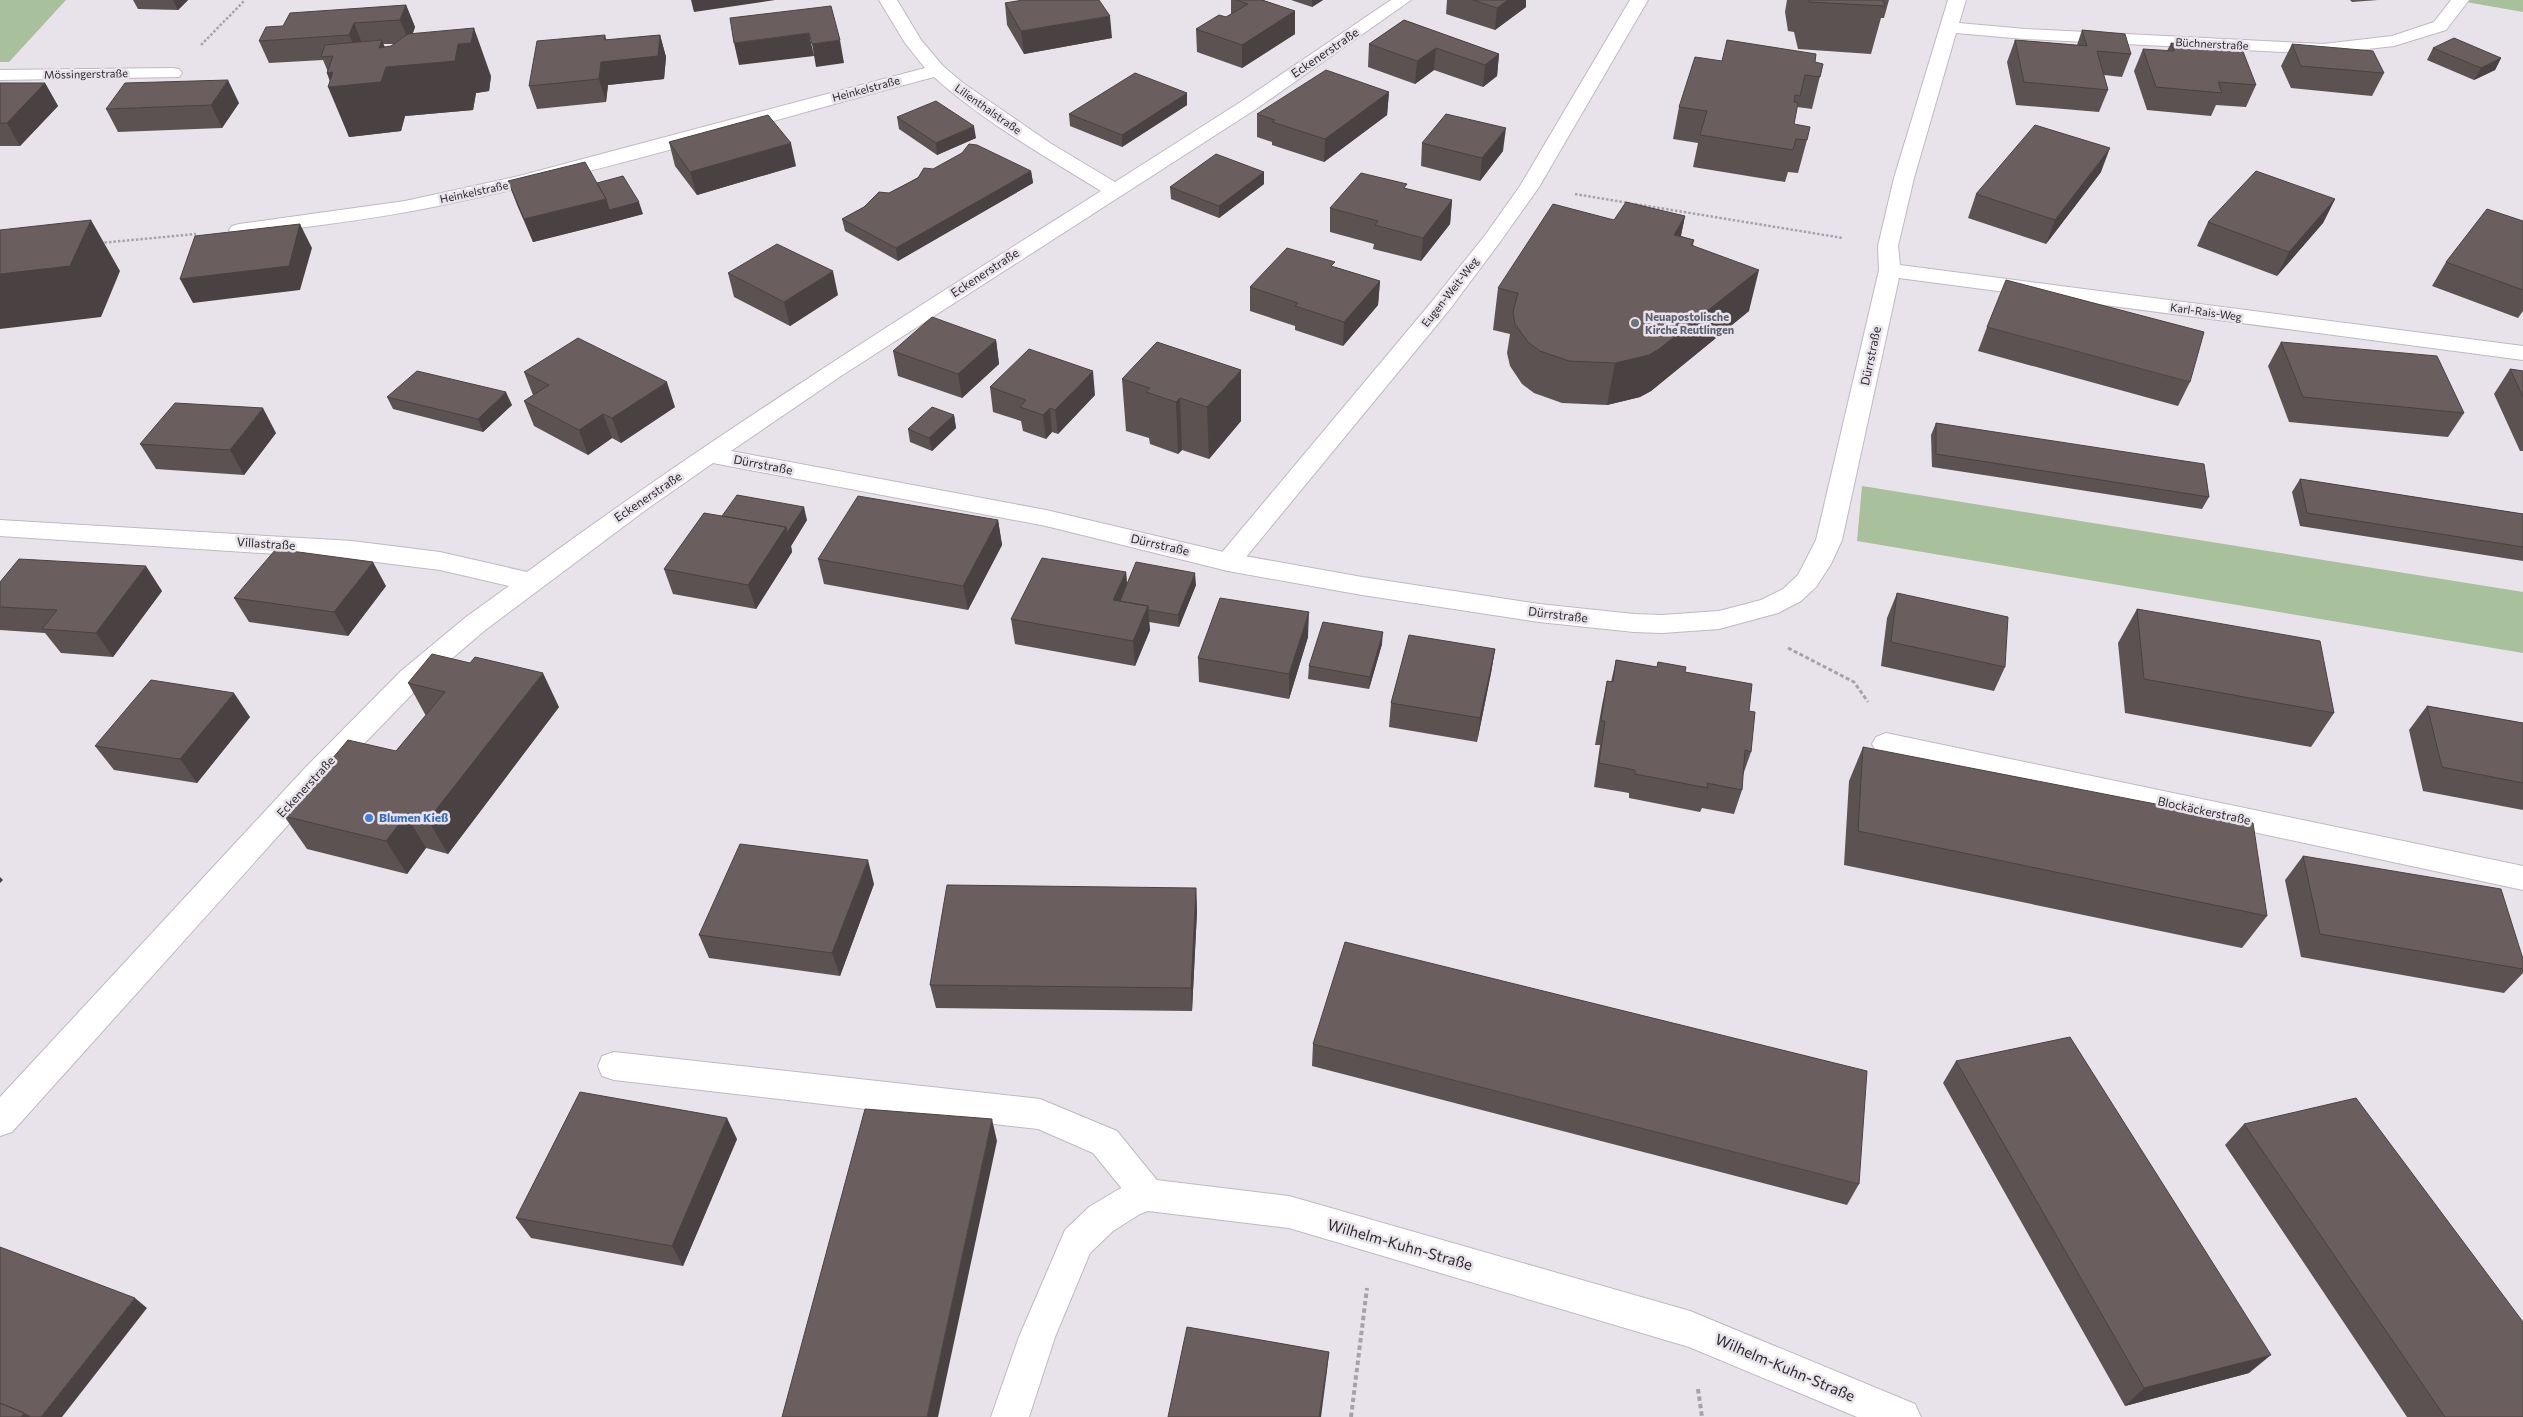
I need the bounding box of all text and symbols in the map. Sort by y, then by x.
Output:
street label: Eckenerstraße [1288,24,1361,80]
street label: Büchnerstraße [2175,35,2249,52]
street label: Mössingerstraße [44,66,128,81]
street label: Heinkelstraße [831,73,901,104]
street label: Lilienthalstraße [953,81,1024,136]
street label: Heinkelstraße [439,178,509,205]
street label: Eckenerstraße [948,245,1021,299]
street label: Eugen-Weit-Weg [1418,254,1481,329]
street label: Karl-Rais-Weg [2169,300,2243,323]
place label: Neuapostolische Kirche Reutlingen [1645,310,1734,336]
marker: Neuapostolische Kirche Reutlingen [1629,317,1641,329]
street label: Dürrstraße [1857,325,1883,387]
street label: Dürrstraße [732,451,794,477]
street label: Eckenerstraße [611,468,684,524]
street label: Dürrstraße [1130,530,1191,558]
street label: Villastraße [236,534,296,552]
street label: Dürrstraße [1528,603,1589,625]
street label: Eckenerstraße [273,753,337,820]
street label: Blockäckerstraße [2156,793,2252,827]
place label: Blumen Kieß [379,810,448,824]
marker: Blumen Kieß [363,812,375,824]
street label: Wilhelm-Kuhn-Straße [1326,1215,1475,1273]
street label: Wilhelm-Kuhn-Straße [1713,1329,1858,1405]

